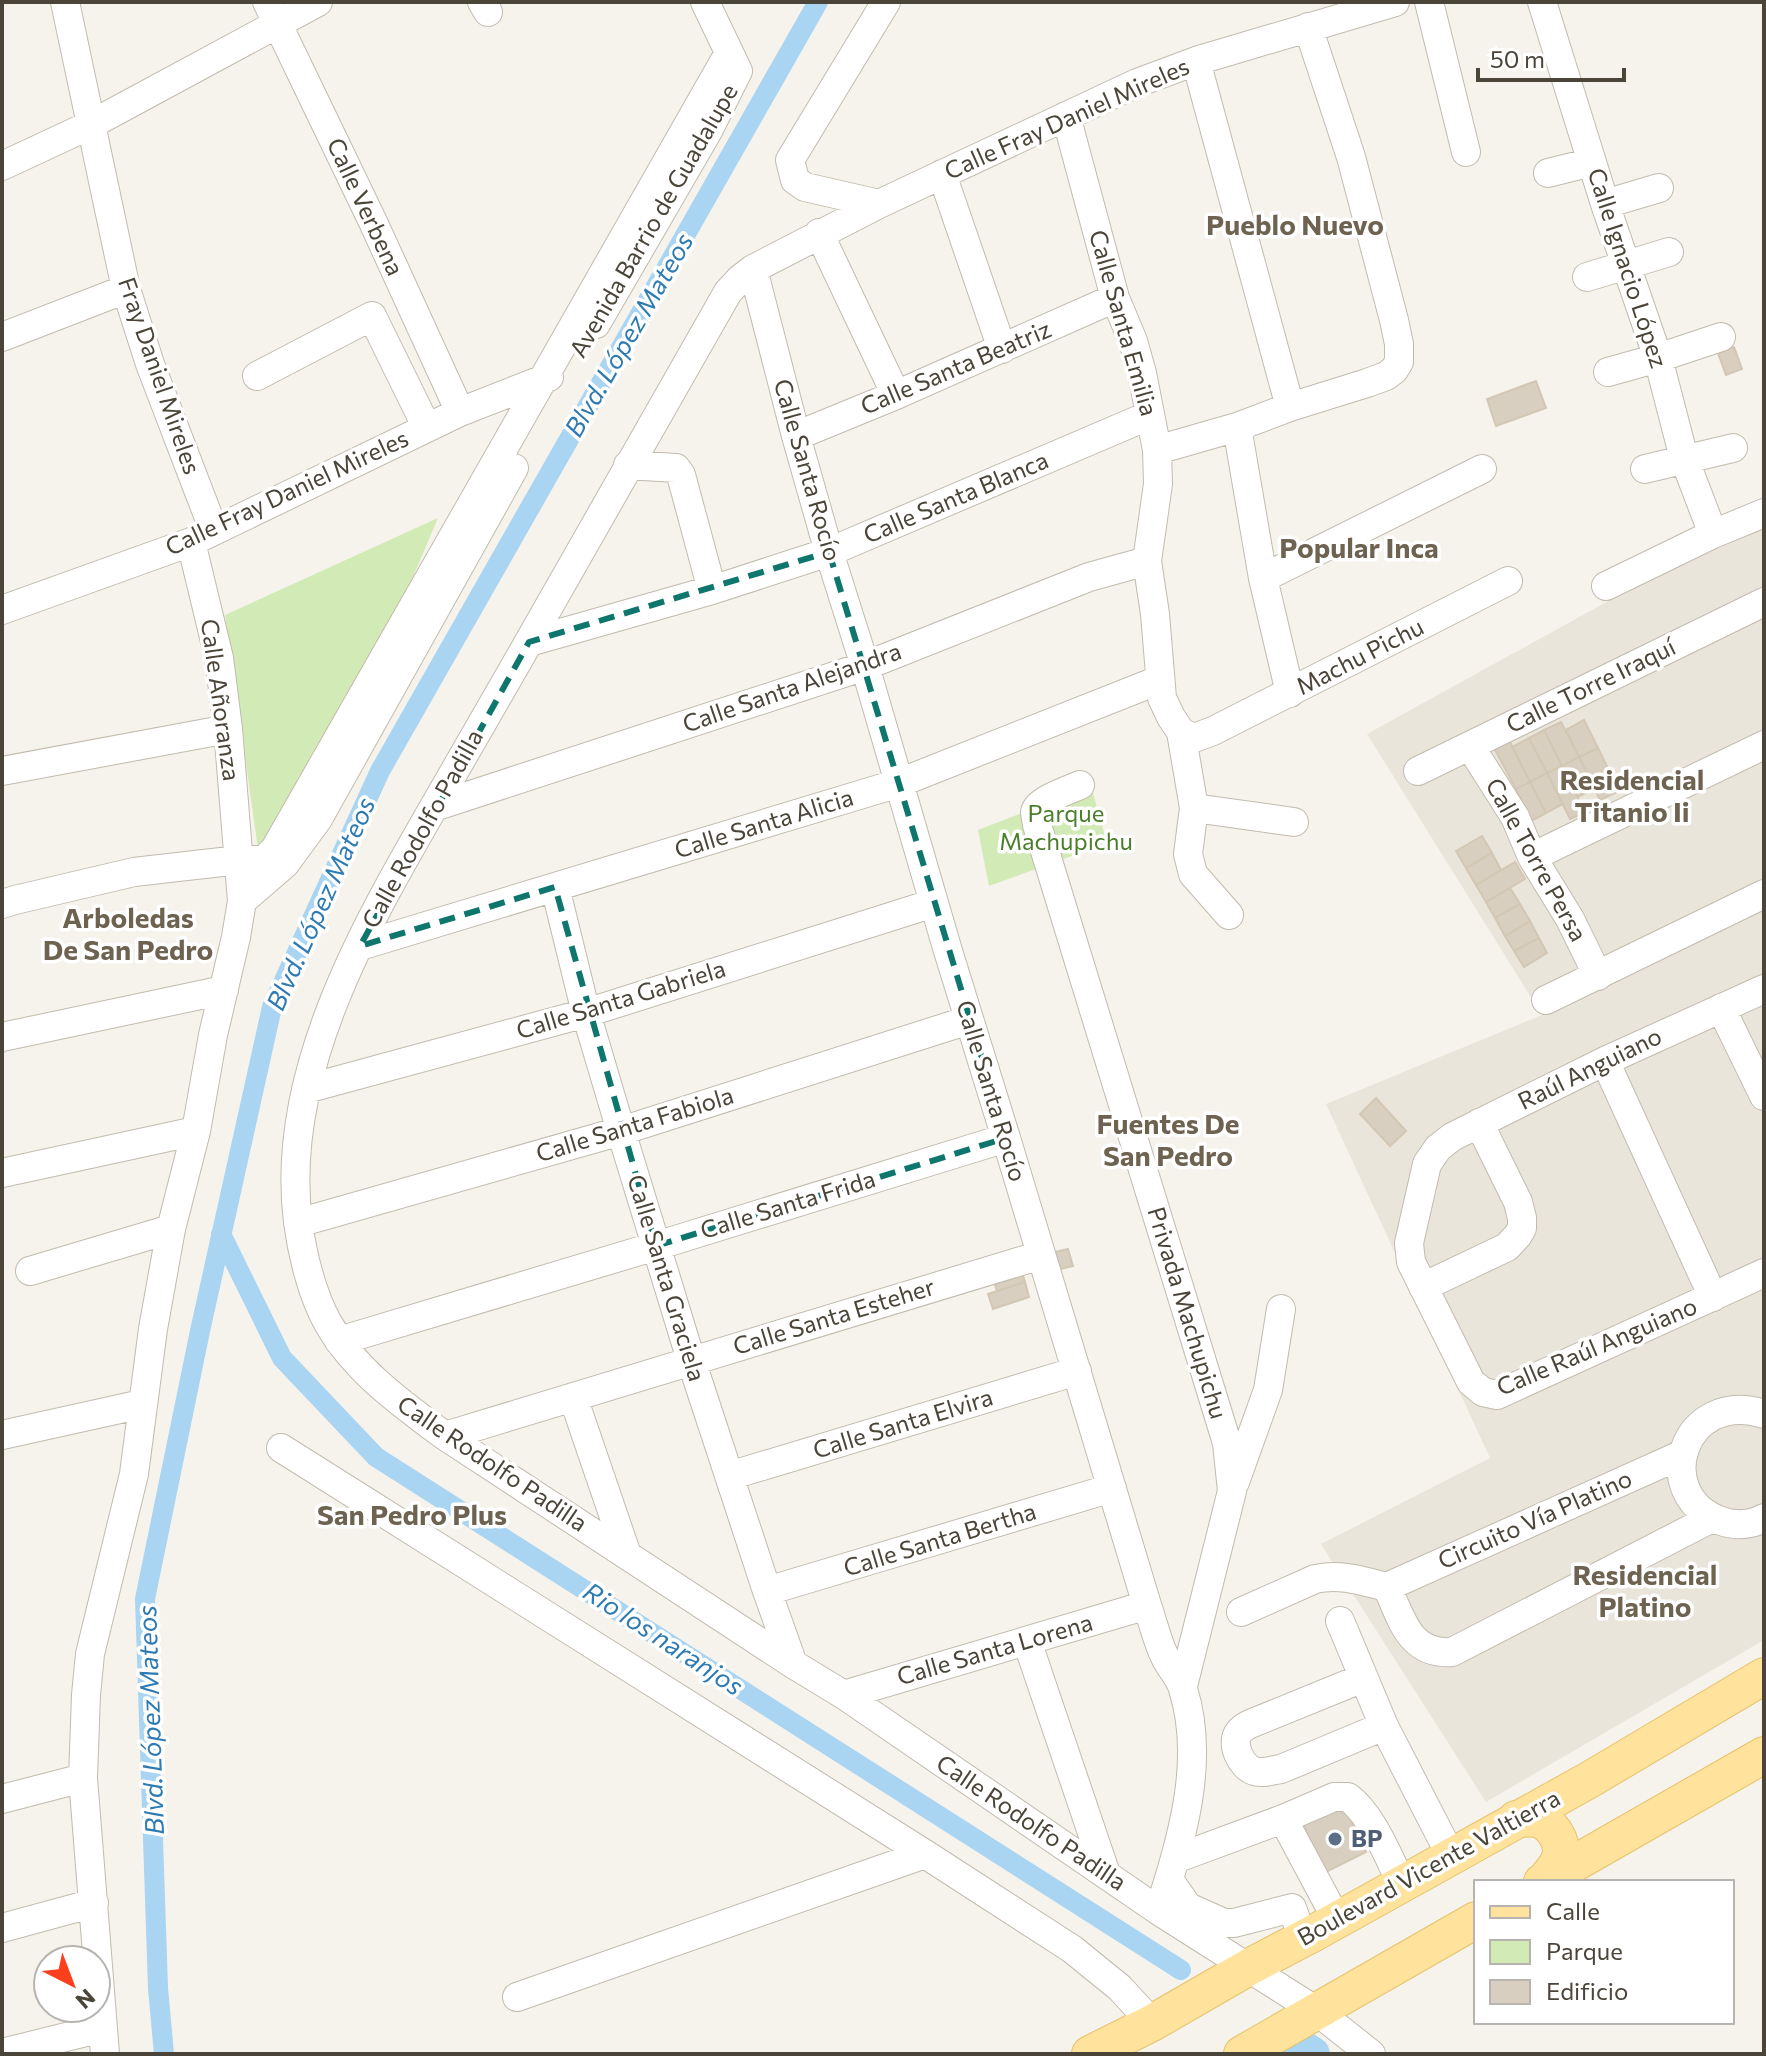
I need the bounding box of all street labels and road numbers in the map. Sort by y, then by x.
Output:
street label: Calle Fray Daniel Mireles [940,51,1193,185]
street label: Avenida Barrio de Guadalupe [562,78,743,362]
street label: Calle Verbena [322,133,411,280]
street label: Calle Ignacio López [1582,164,1674,371]
street label: Calle Santa Emilia [1084,226,1165,419]
street label: Fray Daniel Mireles [113,273,208,478]
street label: Calle Santa Beatriz [856,313,1055,420]
street label: Calle Santa Rocío [769,375,848,564]
street label: Calle Fray Daniel Mireles [160,423,412,561]
street label: Calle Santa Blanca [859,445,1052,549]
street label: Machu Pichu [1291,611,1428,700]
street label: Calle Añoranza [196,617,247,783]
street label: Calle Torre Iraquí [1501,631,1680,738]
street label: Calle Santa Alejandra [678,636,905,738]
street label: Calle Rodolfo Padilla [355,724,488,933]
street label: Calle Torre Persa [1480,773,1594,946]
street label: Calle Santa Alicia [671,782,856,864]
street label: Calle Santa Gabriela [512,953,729,1044]
street label: Calle Santa Rocío [951,997,1034,1185]
street label: Raúl Anguiano [1513,1020,1666,1115]
street label: Calle Santa Fabiola [532,1080,737,1167]
street label: Calle Santa Frida [697,1163,879,1244]
street label: Calle Santa Graciela [622,1171,713,1384]
street label: Privada Machupichu [1142,1203,1234,1422]
street label: Calle Santa Esteher [729,1271,938,1360]
street label: Calle Raúl Anguiano [1492,1290,1701,1401]
street label: Calle Santa Elvira [809,1381,996,1464]
street label: Calle Rodolfo Padilla [392,1388,593,1537]
street label: Circuito Vía Platino [1433,1463,1636,1574]
street label: Calle Santa Bertha [840,1496,1039,1582]
street label: Calle Santa Lorena [893,1607,1096,1690]
street label: Calle Rodolfo Padilla [931,1747,1132,1896]
street label: Boulevard Vicente Valtierra [1292,1782,1565,1951]

